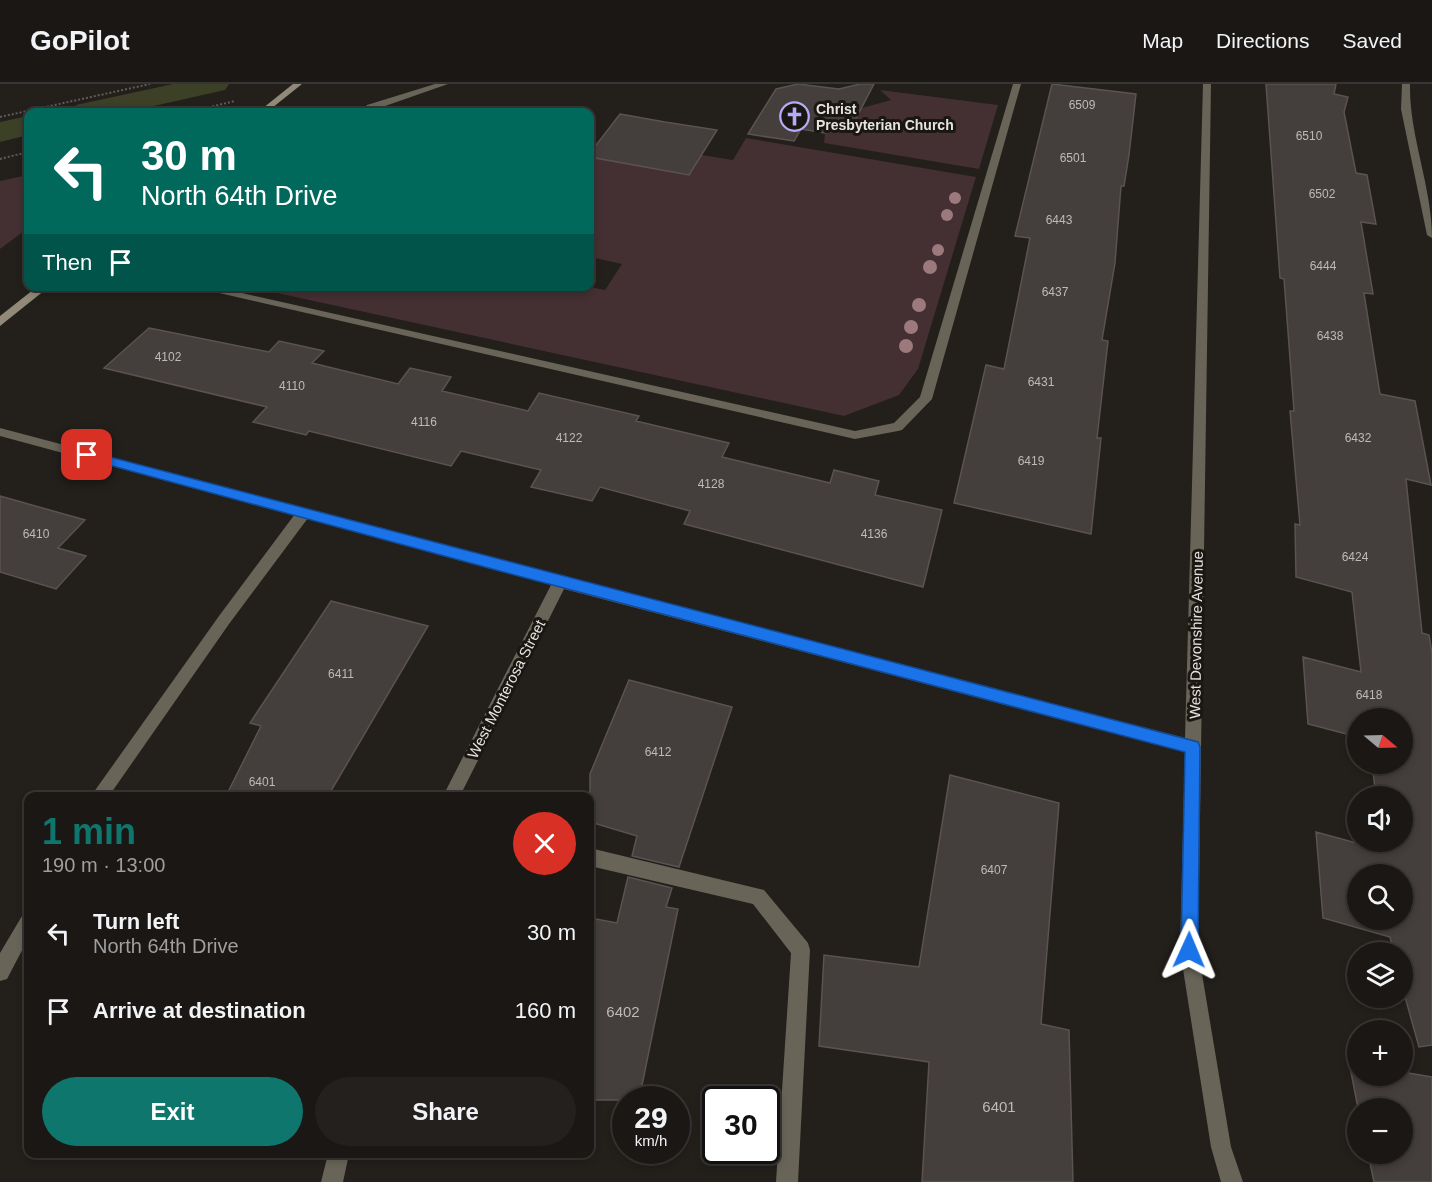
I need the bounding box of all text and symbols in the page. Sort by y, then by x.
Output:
text: GoPilot [30,25,130,56]
text: Map [1142,29,1183,52]
text: Directions [1216,29,1309,52]
text: Saved [1342,29,1402,52]
house number: 6509 [1069,98,1096,112]
church icon: Christ Presbyterian Church [779,101,811,133]
place label: Christ Presbyterian Church [816,101,954,133]
house number: 6510 [1296,129,1323,143]
icon: left [42,132,120,210]
text: 30 m [141,132,237,179]
house number: 6501 [1060,151,1087,165]
text: North 64th Drive [141,181,338,211]
house number: 6502 [1309,187,1336,201]
house number: 6443 [1046,213,1073,227]
icon: arrive [104,246,137,279]
text: Then [42,250,92,275]
house number: 6444 [1310,259,1337,273]
house number: 6437 [1042,285,1069,299]
house number: 6438 [1317,329,1344,343]
house number: 4102 [155,350,182,364]
house number: 6431 [1028,375,1055,389]
house number: 4110 [279,379,305,393]
house number: 4116 [411,415,437,429]
pin [61,429,112,480]
house number: 4122 [556,431,583,445]
house number: 6432 [1345,431,1372,445]
icon: arrive [70,438,103,471]
house number: 6419 [1018,454,1045,468]
house number: 4128 [698,477,725,491]
house number: 6410 [23,527,50,541]
house number: 4136 [861,527,888,541]
house number: 6424 [1342,550,1369,564]
street label: West Devonshire Avenue [1186,551,1206,719]
street label: West Monterosa Street [464,616,549,761]
house number: 6411 [328,667,354,681]
house number: 6418 [1356,688,1383,702]
north arrow [1347,708,1413,774]
map controls [1347,708,1413,1164]
house number: 6412 [645,745,672,759]
house number: 6401 [249,775,276,789]
button: sound [1347,786,1413,852]
text: 1 min [42,811,136,852]
button: close [513,812,576,875]
text: 190 m · 13:00 [42,854,165,876]
house number: 6407 [981,863,1008,877]
button: search [1347,864,1413,930]
text: Turn left [93,909,179,934]
icon: left [42,917,75,950]
position arrow [1157,918,1221,982]
text: 30 m [527,920,576,945]
text: North 64th Drive [93,935,239,957]
button: layers [1347,942,1413,1008]
icon: arrive [42,995,75,1028]
text: Arrive at destination [93,998,306,1023]
text: 160 m [515,998,576,1023]
house number: 6402 [606,1003,640,1020]
button: + [1347,1020,1413,1086]
button: Exit [42,1077,303,1146]
button: Share [315,1077,576,1146]
speed limit sign: 30 [702,1086,780,1164]
house number: 6401 [982,1098,1016,1115]
button: − [1347,1098,1413,1164]
text: 29 [634,1101,668,1134]
text: km/h [635,1132,667,1149]

